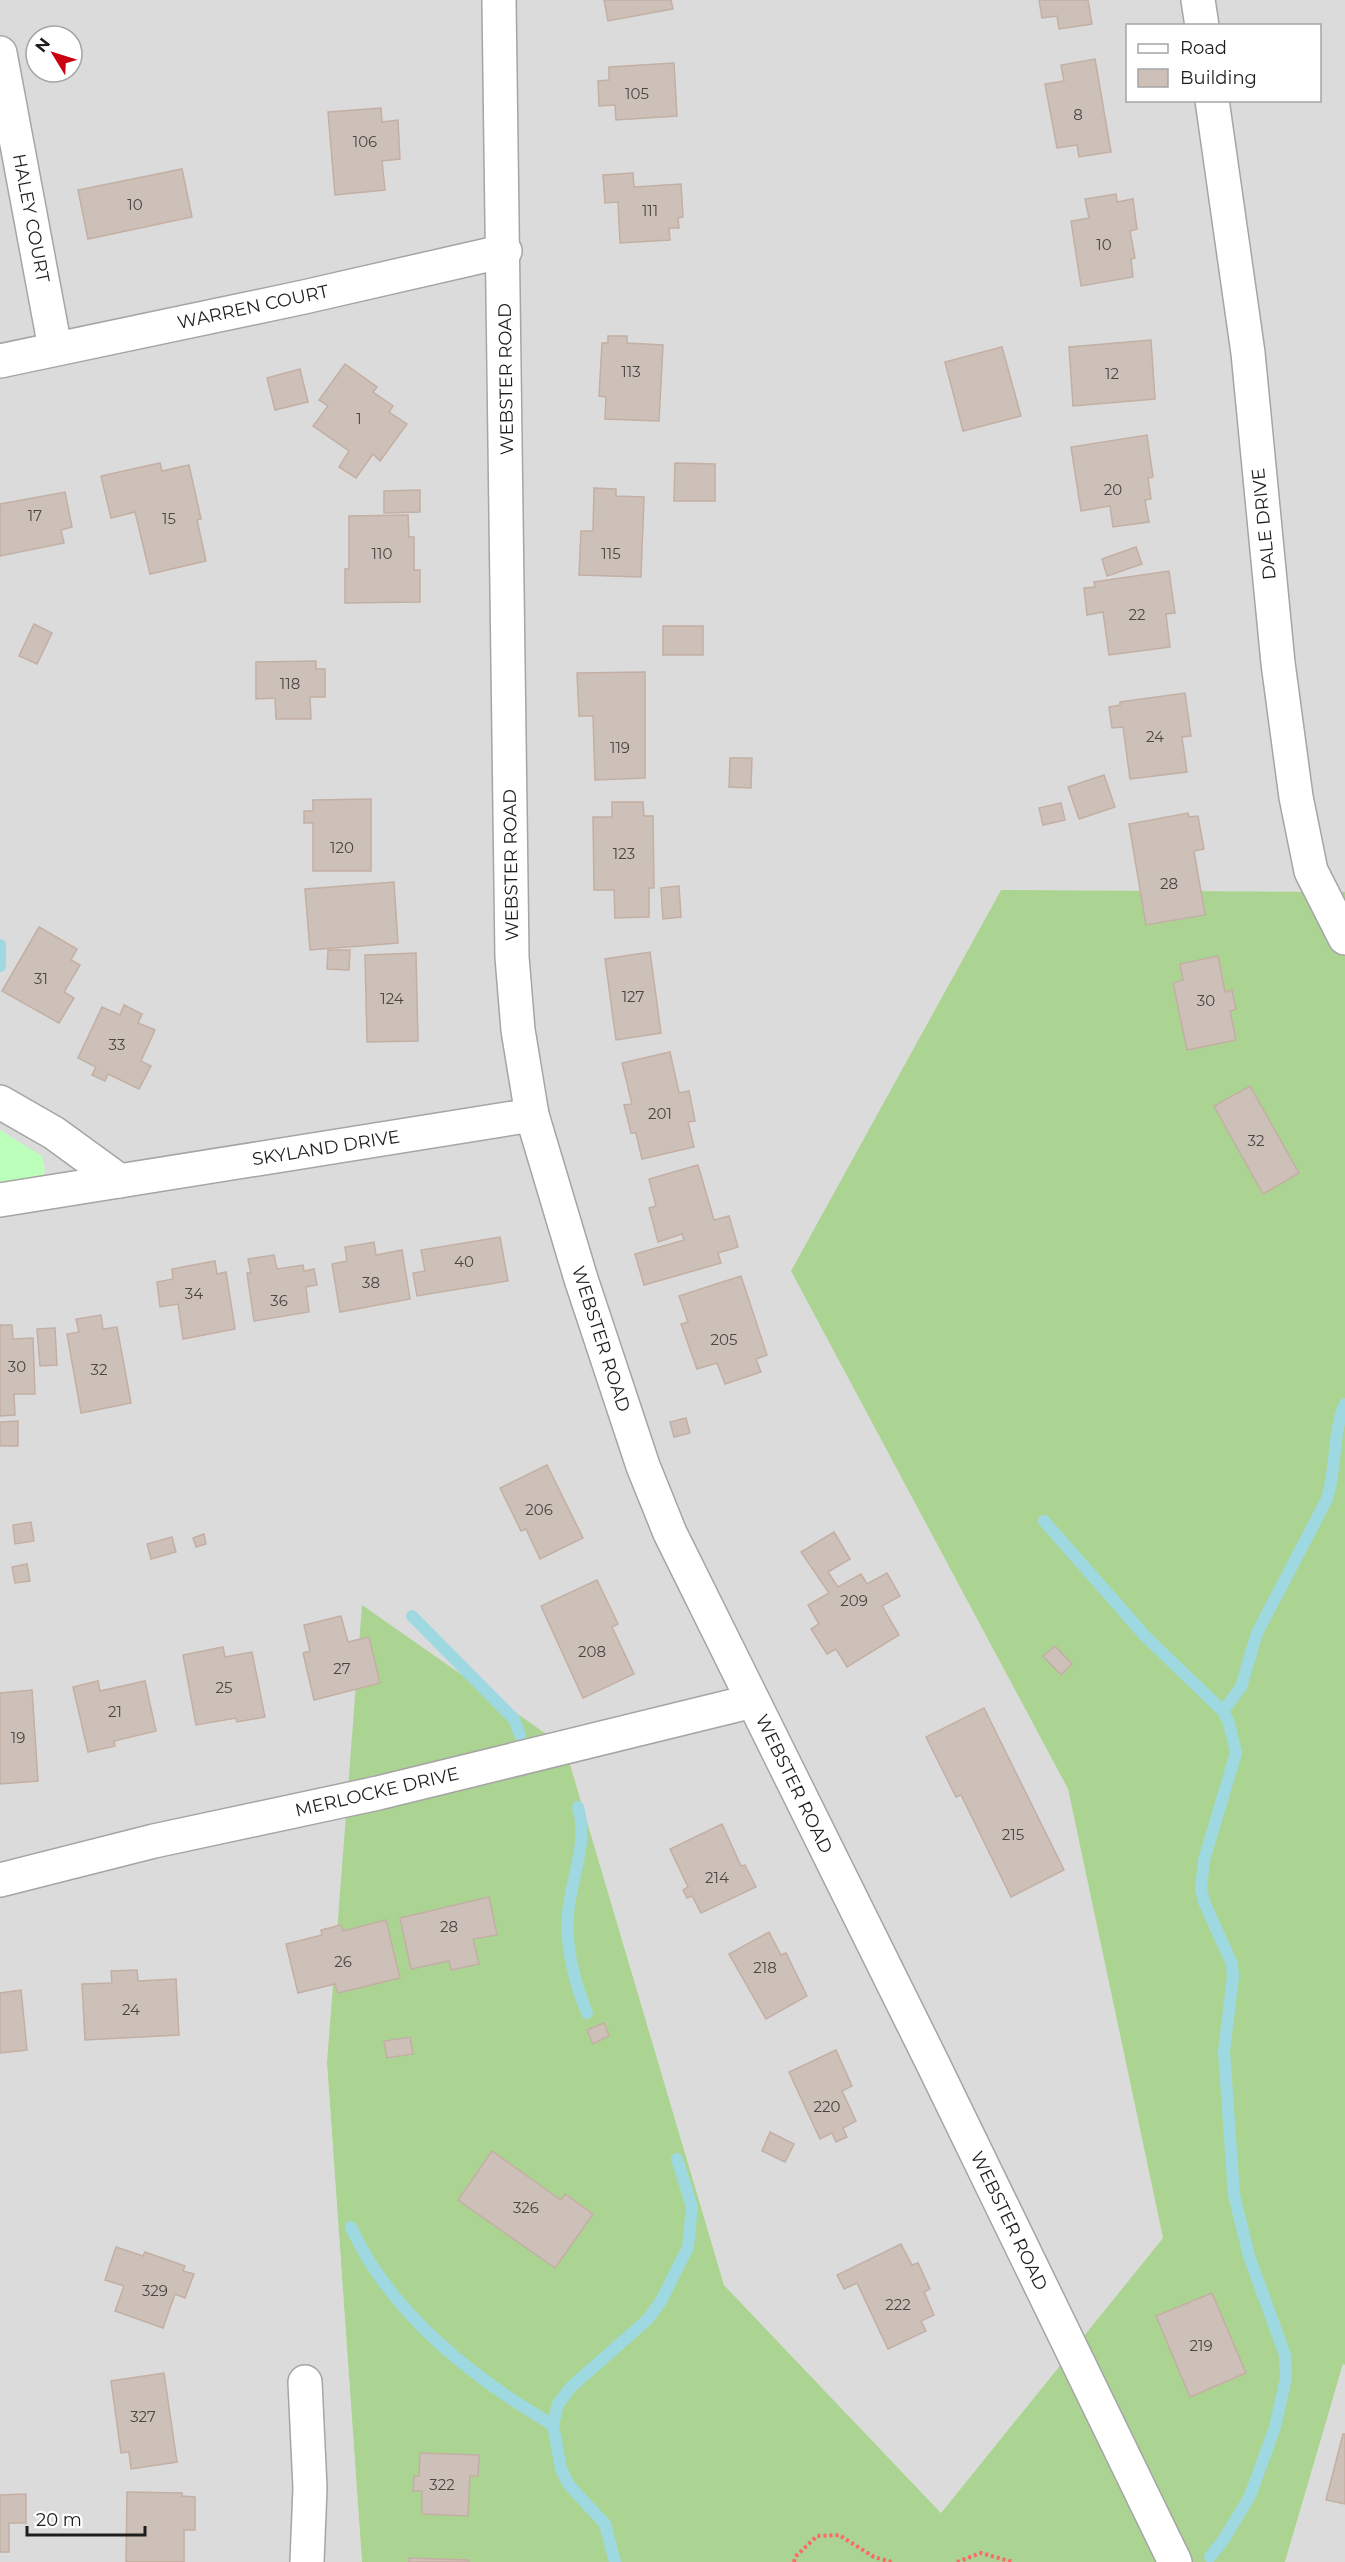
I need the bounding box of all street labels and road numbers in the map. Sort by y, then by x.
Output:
street label: HALEY COURT [8,152,54,285]
street label: WARREN COURT [175,280,331,334]
street label: WEBSTER ROAD [494,303,518,455]
street label: DALE DRIVE [1247,467,1281,581]
street label: WEBSTER ROAD [499,789,523,941]
street label: SKYLAND DRIVE [251,1125,401,1171]
street label: WEBSTER ROAD [567,1263,635,1415]
street label: WEBSTER ROAD [751,1711,837,1857]
street label: MERLOCKE DRIVE [293,1762,461,1822]
street label: WEBSTER ROAD [966,2148,1052,2294]

